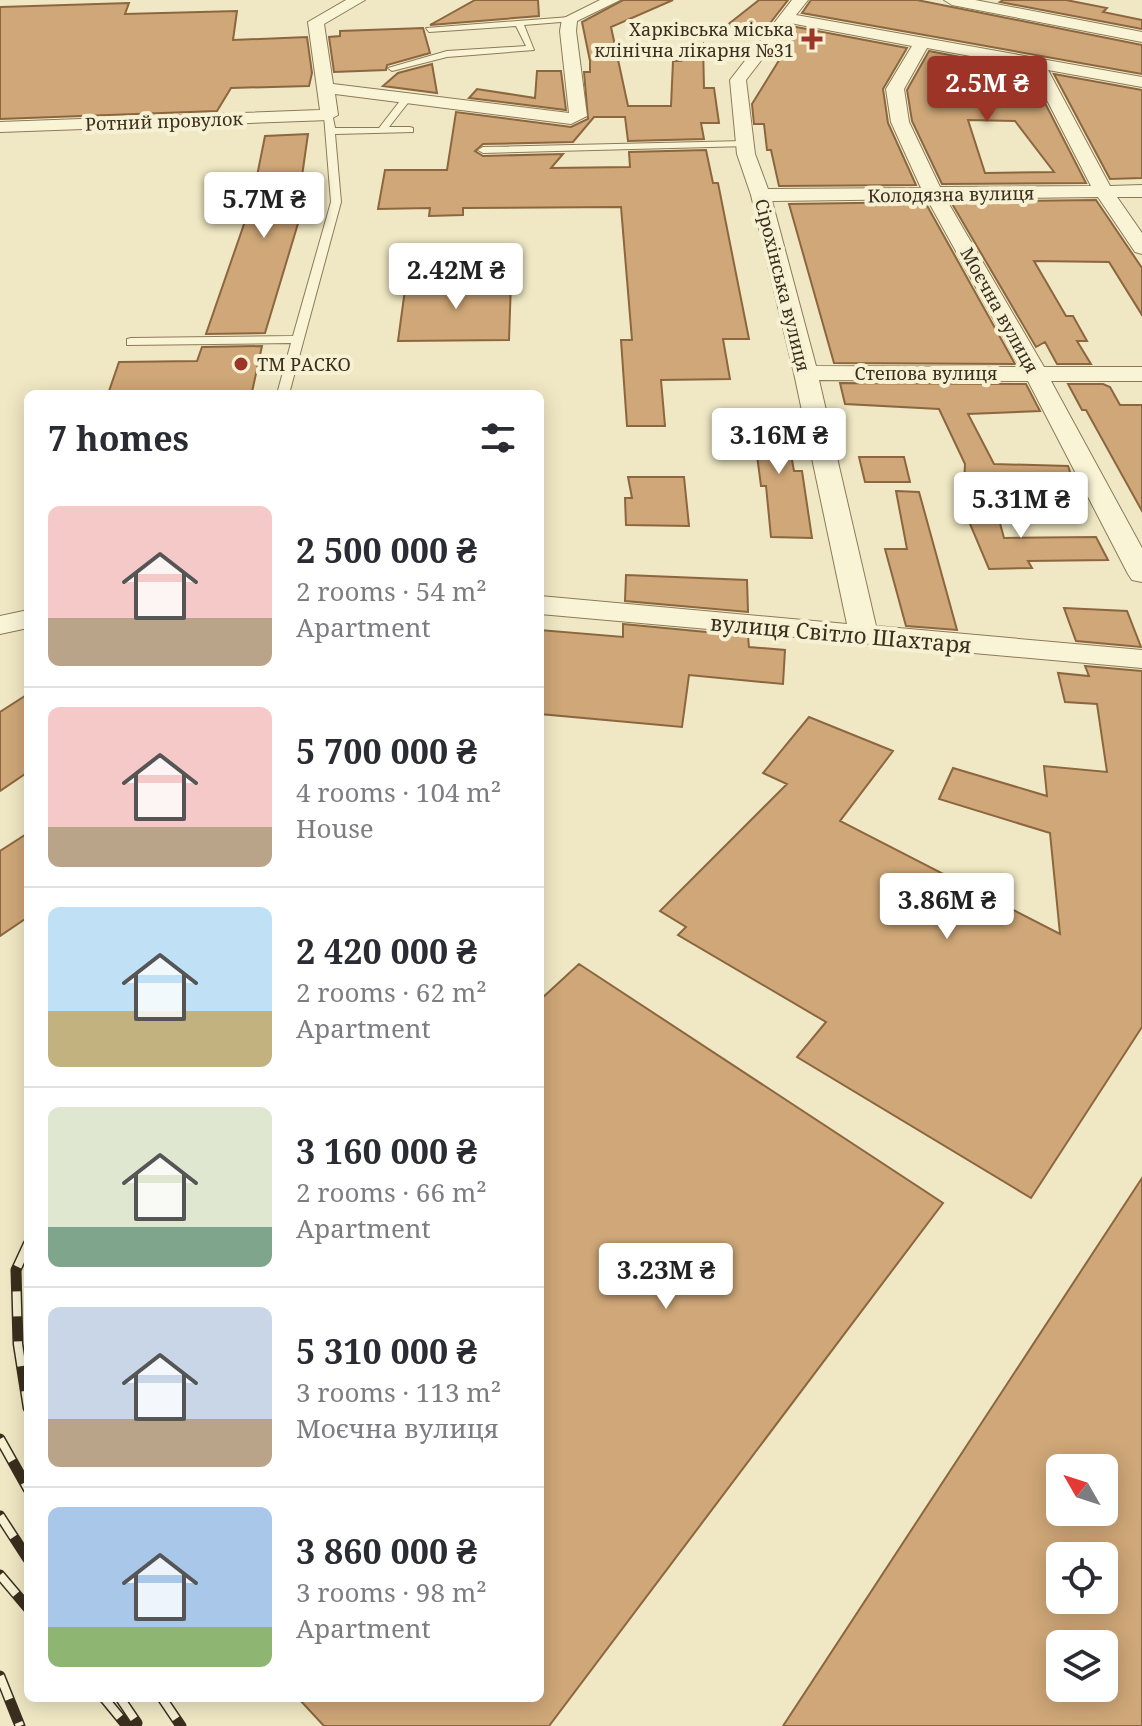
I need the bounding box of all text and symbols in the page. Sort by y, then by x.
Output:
place label: Харківська міська клінічна лікарня №31 [594,17,794,62]
marker: Харківська міська клінічна лікарня №31 [801,28,823,50]
pin: 2.5M ₴ [922,56,1052,124]
text: 2.5M ₴ [945,64,1029,100]
street label: Ротний провулок [85,106,244,136]
pin: 5.7M ₴ [199,172,329,240]
text: 5.7M ₴ [222,180,306,216]
street label: Колодязна вулиця [867,181,1035,207]
street label: Сірохінська вулиця [750,196,816,374]
pin: 2.42M ₴ [382,243,530,311]
street label: Моєчна вулиця [955,243,1045,377]
text: 2.42M ₴ [407,251,505,287]
place label: ТМ РАСКО [257,352,351,376]
marker: ТМ РАСКО [232,355,250,373]
street label: Степова вулиця [855,361,997,385]
pin: 3.16M ₴ [705,408,853,476]
text: 7 homes [48,415,189,461]
icon: filters [476,416,520,460]
text: 3.16M ₴ [730,416,828,452]
pin: 5.31M ₴ [947,472,1095,540]
text: 5.31M ₴ [972,480,1070,516]
text: 2 500 000 ₴ [296,527,477,573]
icon: home [112,538,208,634]
text: 2 rooms · 54 m² [296,573,487,609]
street label: вулиця Світло Шахтаря [709,607,973,659]
text: Apartment [296,609,431,645]
text: 5 700 000 ₴ [296,728,477,774]
icon: home [112,739,208,835]
text: 4 rooms · 104 m² [296,774,501,810]
text: House [296,810,374,846]
pin: 3.86M ₴ [873,873,1021,941]
text: 3.86M ₴ [898,881,996,917]
text: 2 420 000 ₴ [296,928,477,974]
icon: home [112,939,208,1035]
text: 2 rooms · 62 m² [296,974,487,1010]
text: Apartment [296,1010,431,1046]
text: 3 160 000 ₴ [296,1128,477,1174]
icon: home [112,1139,208,1235]
text: 2 rooms · 66 m² [296,1174,487,1210]
text: Apartment [296,1210,431,1246]
pin: 3.23M ₴ [592,1243,740,1311]
text: 3.23M ₴ [617,1251,715,1287]
text: 5 310 000 ₴ [296,1328,477,1374]
icon: home [112,1339,208,1435]
text: 3 rooms · 113 m² [296,1374,501,1410]
text: Моєчна вулиця [296,1410,499,1446]
north arrow [1046,1454,1118,1526]
map controls [1046,1454,1118,1702]
text: 3 860 000 ₴ [296,1528,477,1574]
icon: home [112,1539,208,1635]
button: locate [1046,1542,1118,1614]
text: 3 rooms · 98 m² [296,1574,487,1610]
text: Apartment [296,1610,431,1646]
button: layers [1046,1630,1118,1702]

